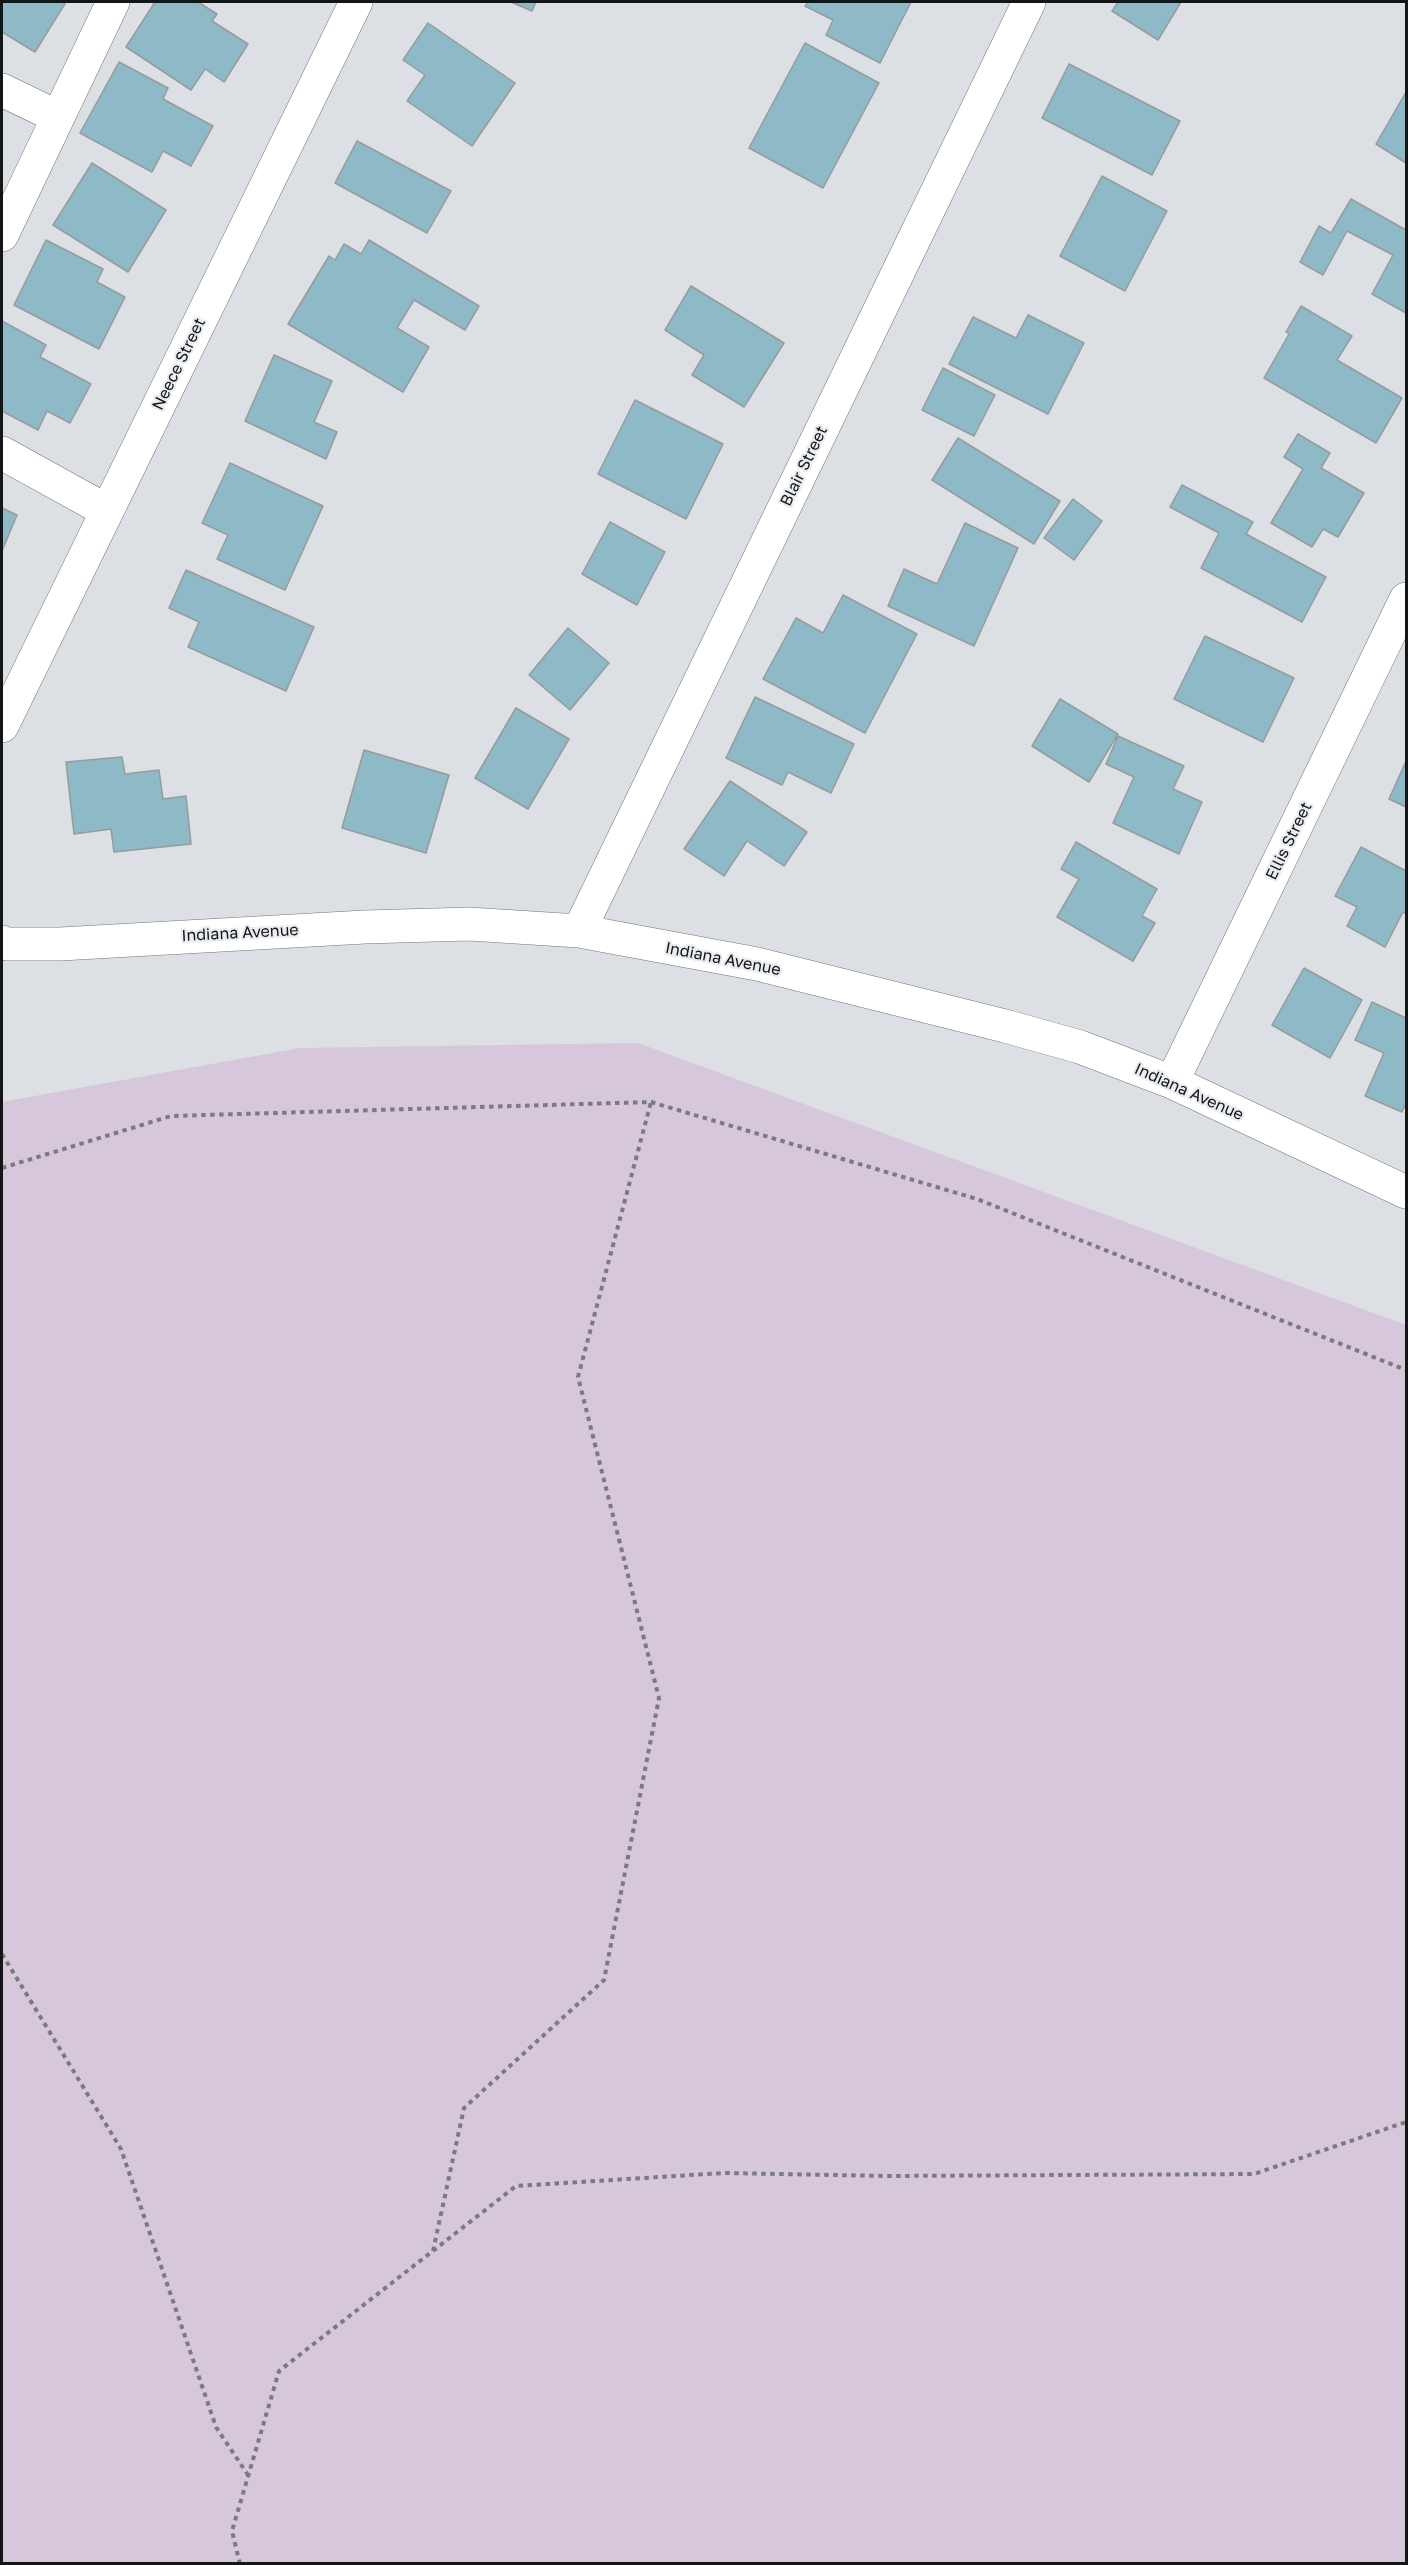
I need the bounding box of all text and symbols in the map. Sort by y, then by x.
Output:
street label: Neece Street [148,315,210,413]
street label: Blair Street [776,423,832,509]
street label: Ellis Street [1262,799,1316,883]
street label: Indiana Avenue [181,920,299,946]
street label: Indiana Avenue [664,938,782,980]
street label: Indiana Avenue [1131,1059,1247,1125]

